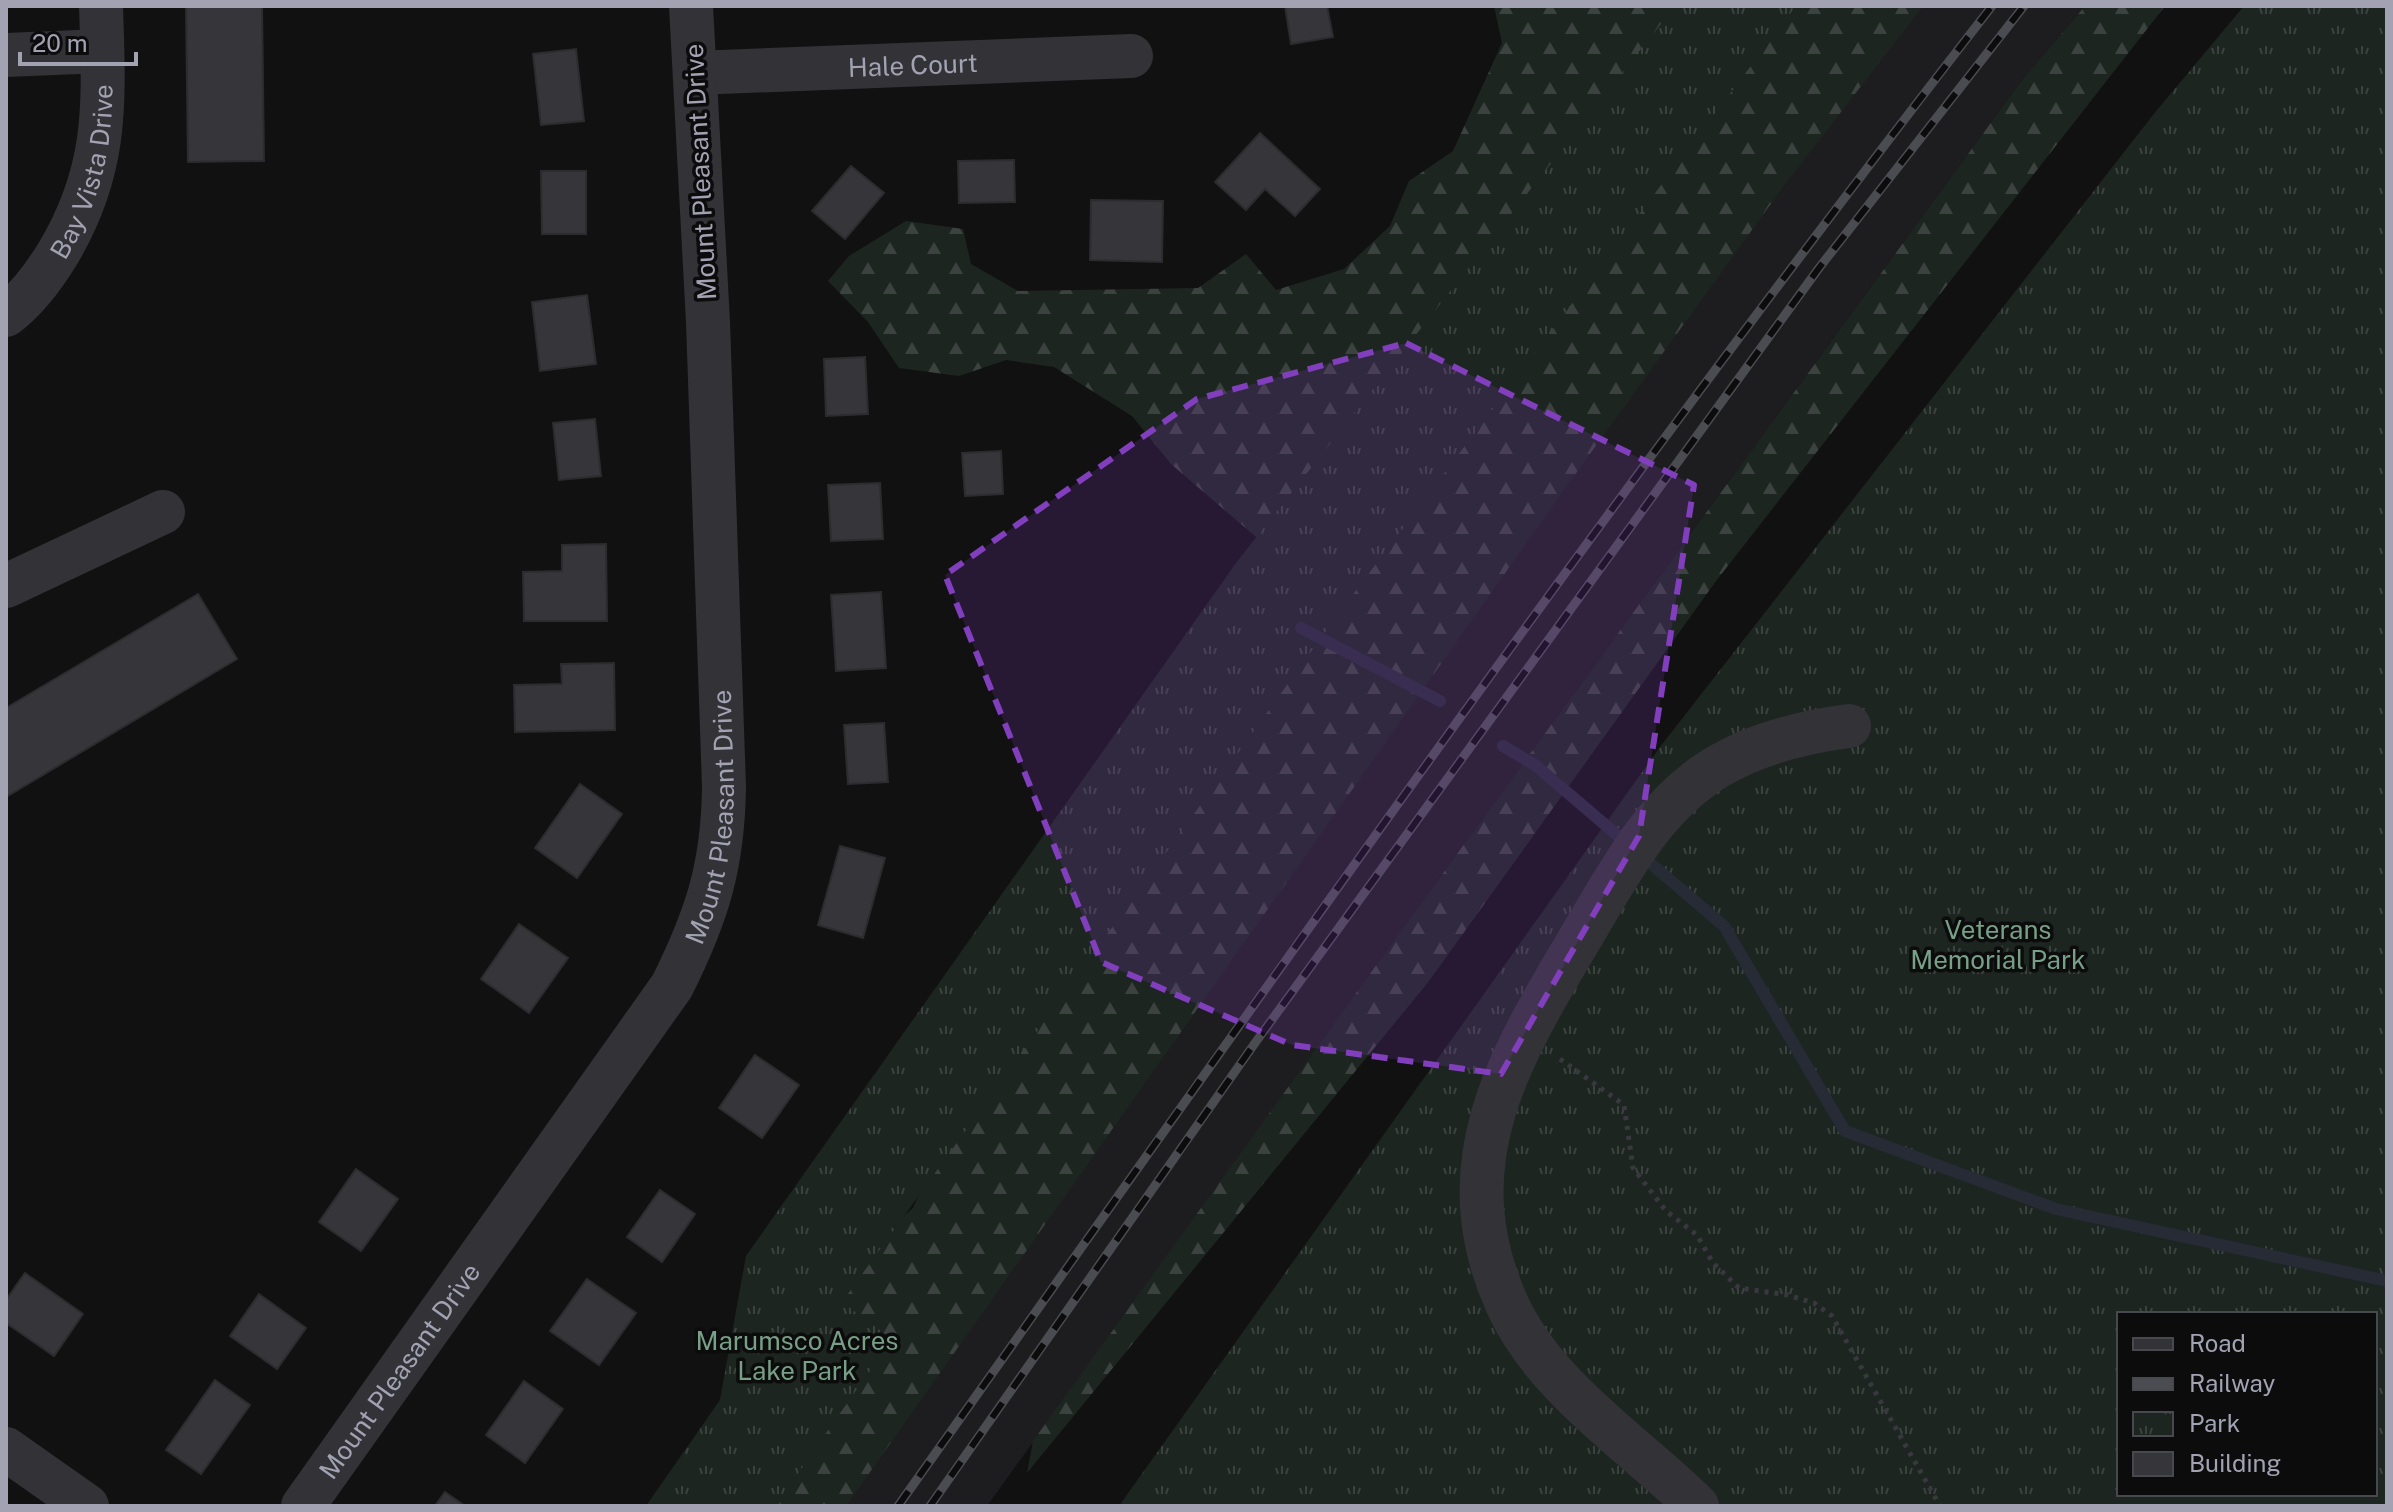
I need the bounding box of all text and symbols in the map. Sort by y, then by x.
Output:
scale bar [20,16,136,66]
text: 20 m [32,29,88,57]
street label: Mount Pleasant Drive [678,43,722,301]
street label: Hale Court [847,46,978,83]
street label: Bay Vista Drive [43,84,118,264]
street label: Mount Pleasant Drive [678,689,740,948]
park label: Veterans Memorial Park [1910,914,2086,975]
street label: Mount Pleasant Drive [312,1257,486,1484]
legend [2117,1312,2377,1496]
park label: Marumsco Acres Lake Park [696,1325,898,1386]
text: Road [2189,1329,2246,1357]
text: Railway [2189,1369,2275,1397]
text: Park [2189,1409,2240,1437]
text: Building [2189,1449,2281,1477]

